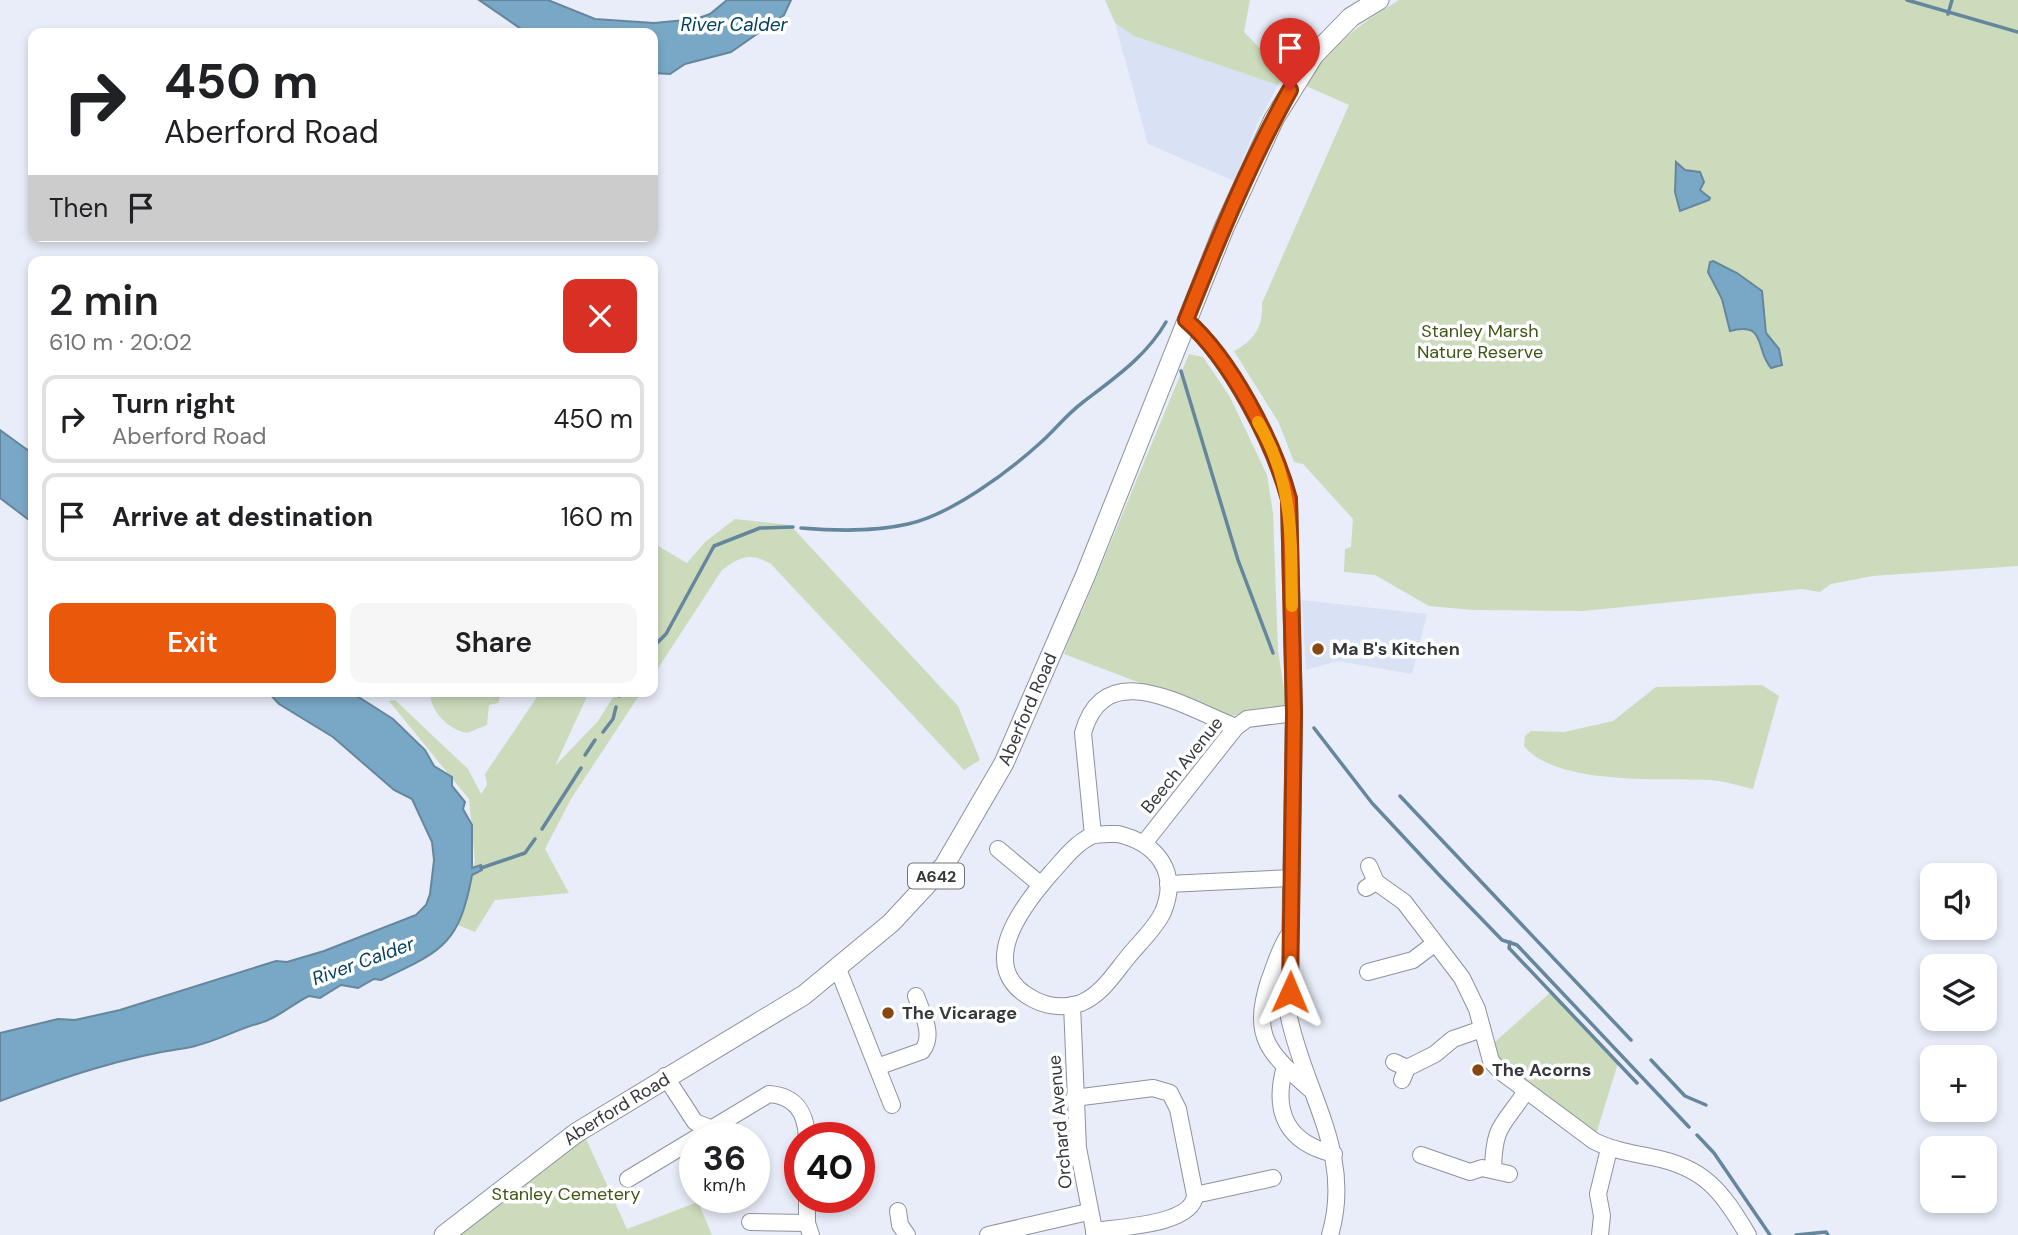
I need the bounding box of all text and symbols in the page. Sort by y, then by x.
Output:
water label: River Calder [680,12,789,37]
pin [1260,18,1320,90]
icon: arrive [1271,29,1309,67]
text: 450 m [164,49,318,113]
icon: right [49,56,140,147]
text: Aberford Road [164,111,379,153]
icon: arrive [122,189,160,227]
text: Then [49,191,108,225]
text: 2 min [49,273,159,328]
button: close [563,279,637,353]
park label: Stanley Marsh Nature Reserve [1417,319,1543,364]
text: 610 m · 20:02 [49,327,192,357]
text: Turn right [112,387,236,421]
icon: right [53,400,91,438]
text: 450 m [553,402,633,436]
text: Aberford Road [112,421,266,451]
icon: arrive [53,498,91,536]
text: Arrive at destination [112,500,373,534]
text: 160 m [561,500,633,534]
button: Exit [49,603,336,683]
button: Share [350,603,637,683]
place label: Ma B's Kitchen [1332,637,1460,661]
marker: Ma B's Kitchen [1310,641,1326,657]
street label: Aberford Road [992,649,1062,769]
street label: Beech Avenue [1136,712,1228,818]
road number: A642 [908,863,964,888]
map controls [1920,863,1997,1213]
button: sound [1920,863,1997,940]
water label: River Calder [308,931,419,991]
button: layers [1920,954,1997,1031]
position arrow [1253,955,1327,1029]
place label: The Vicarage [902,1001,1017,1025]
marker: The Vicarage [880,1005,896,1021]
button: + [1920,1045,1997,1122]
street label: Orchard Avenue [1042,1054,1078,1190]
place label: The Acorns [1492,1058,1591,1082]
marker: The Acorns [1470,1062,1486,1078]
street label: Aberford Road [558,1067,674,1151]
speed limit sign: 40 [784,1122,875,1213]
text: 36 [703,1135,746,1181]
button: − [1920,1136,1997,1213]
text: km/h [703,1173,746,1197]
park label: Stanley Cemetery [491,1182,641,1206]

